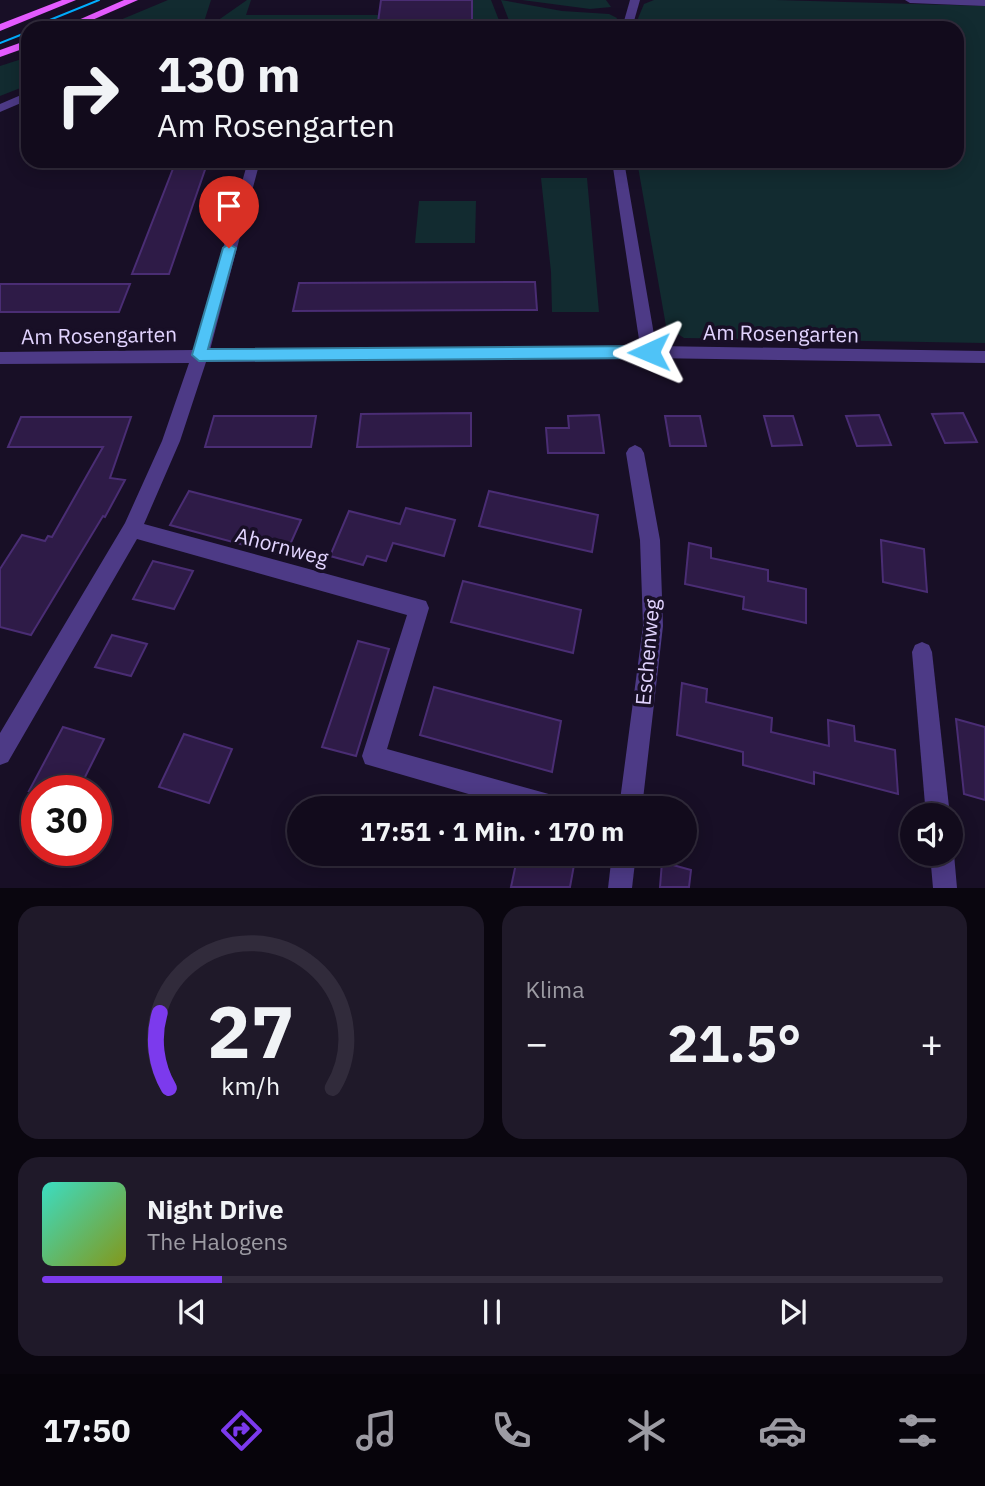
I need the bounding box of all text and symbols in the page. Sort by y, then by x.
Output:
text: 130 m [157,42,301,105]
icon: right [42,49,133,140]
text: Am Rosengarten [157,104,395,146]
pin [199,176,259,248]
icon: arrive [210,187,248,225]
position arrow [612,315,686,389]
street label: Am Rosengarten [703,318,859,348]
street label: Am Rosengarten [21,320,177,350]
street label: Ahornweg [232,520,332,572]
street label: Eschenweg [628,598,666,706]
speed limit sign: 30 [21,775,112,866]
map controls [900,803,963,866]
button: sound [900,803,963,866]
text: 17:51 · 1 Min. · 170 m [360,814,624,848]
text: Klima [526,974,584,1004]
text: 27 [207,984,294,1079]
text: 21.5° [667,1009,801,1076]
text: − [526,1018,548,1067]
text: + [920,1018,943,1067]
text: km/h [221,1069,280,1102]
text: Night Drive [147,1192,284,1226]
text: The Halogens [147,1226,288,1256]
icon: previous [173,1293,211,1331]
icon: pause [473,1293,511,1331]
icon: next [774,1293,812,1331]
icon: directions [217,1406,266,1455]
icon: music [352,1406,401,1455]
icon: phone [487,1406,536,1455]
icon: climate [622,1406,671,1455]
icon: car [758,1406,807,1455]
icon: filters [893,1406,942,1455]
text: 17:50 [43,1409,130,1451]

